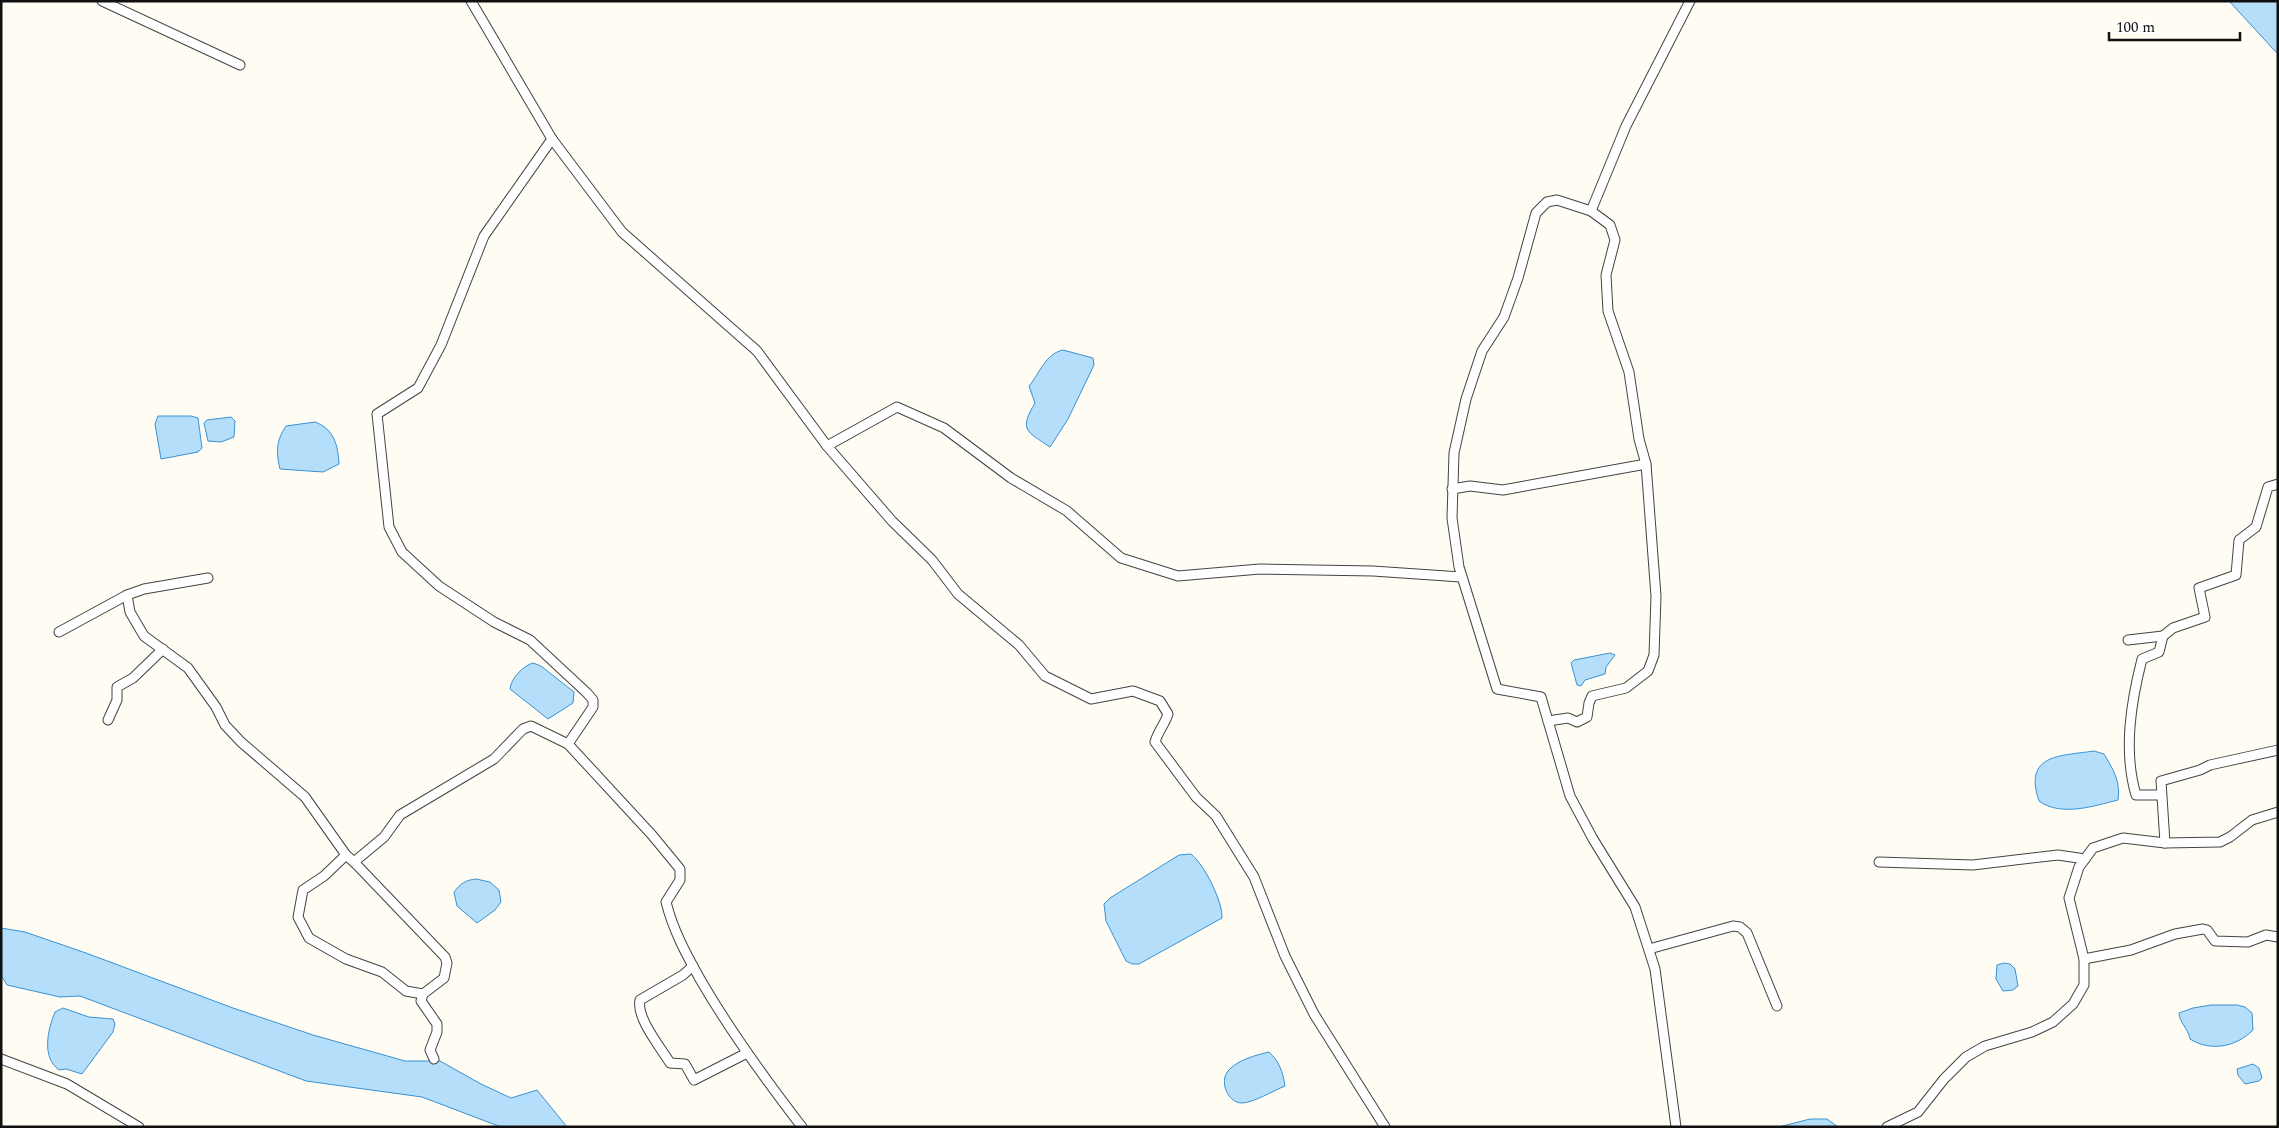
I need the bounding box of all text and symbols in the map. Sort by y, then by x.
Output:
scale bar [2109,10,2240,42]
text: 100 m [2116,16,2155,39]

